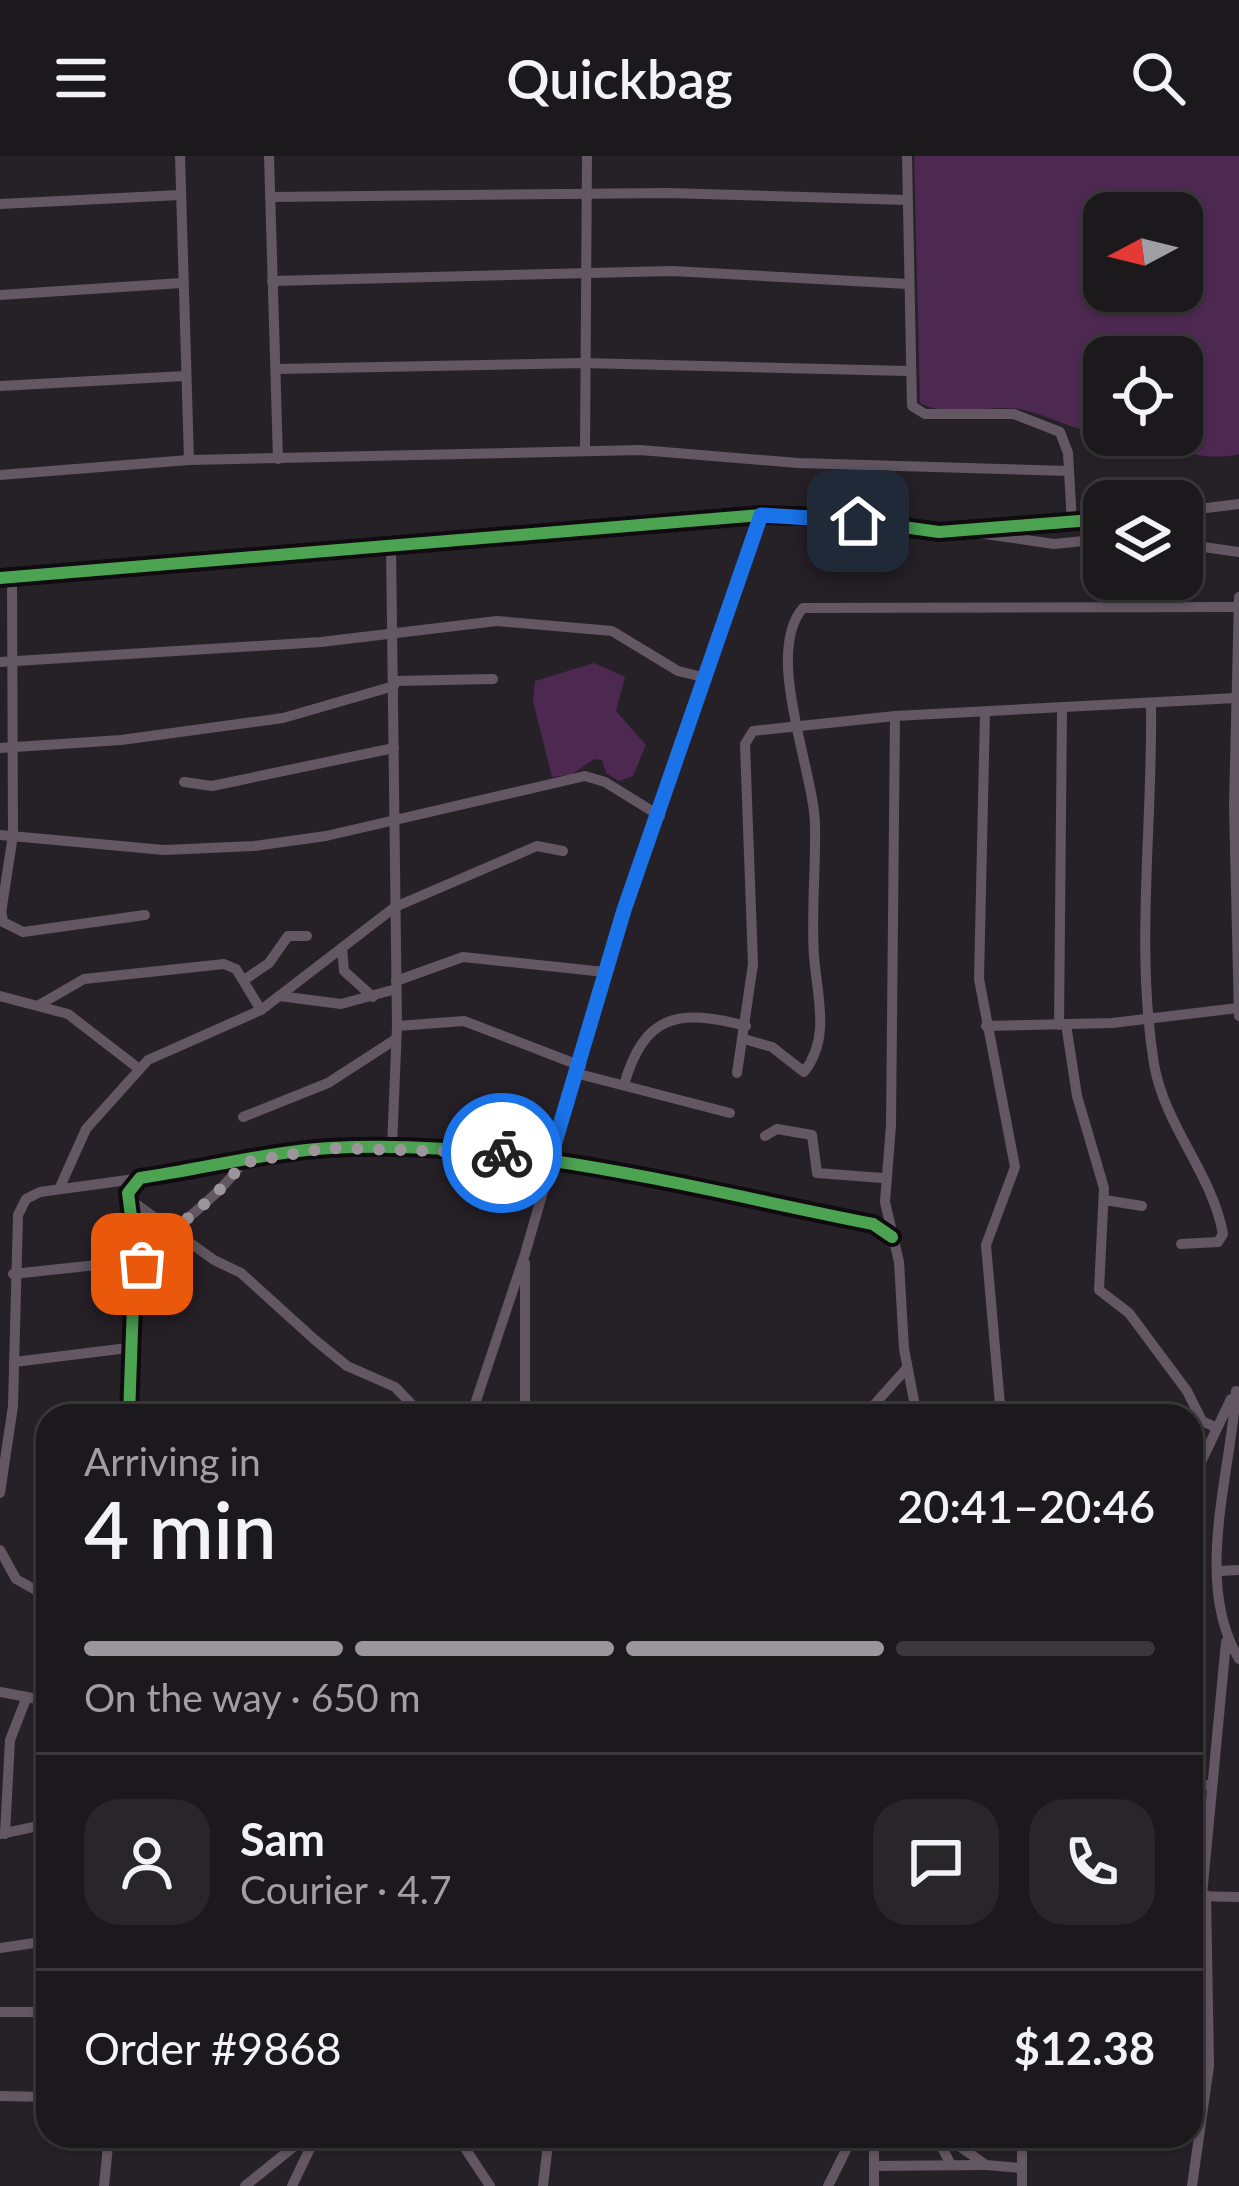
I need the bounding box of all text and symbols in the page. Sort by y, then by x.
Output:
icon: menu [48,45,114,111]
icon: search [1125,45,1191,111]
text: Quickbag [506,46,733,111]
north arrow [1083,192,1203,312]
map controls [1083,192,1203,600]
button: locate [1083,336,1203,456]
pin [807,470,909,572]
button: layers [1083,480,1203,600]
icon: home [825,488,891,554]
courier [442,1093,562,1213]
icon: bike [469,1120,535,1186]
pin [91,1213,193,1315]
icon: bag [109,1231,175,1297]
text: Arriving in [84,1438,261,1484]
text: 20:41–20:46 [897,1479,1155,1533]
text: 4 min [84,1482,277,1576]
text: On the way · 650 m [84,1674,421,1720]
button: person [84,1799,210,1925]
button: chat [873,1799,999,1925]
button: phone [1029,1799,1155,1925]
text: Sam [240,1812,325,1866]
text: Courier · 4.7 [240,1866,452,1912]
text: Order #9868 [84,2021,342,2075]
text: $12.38 [1014,2021,1155,2075]

